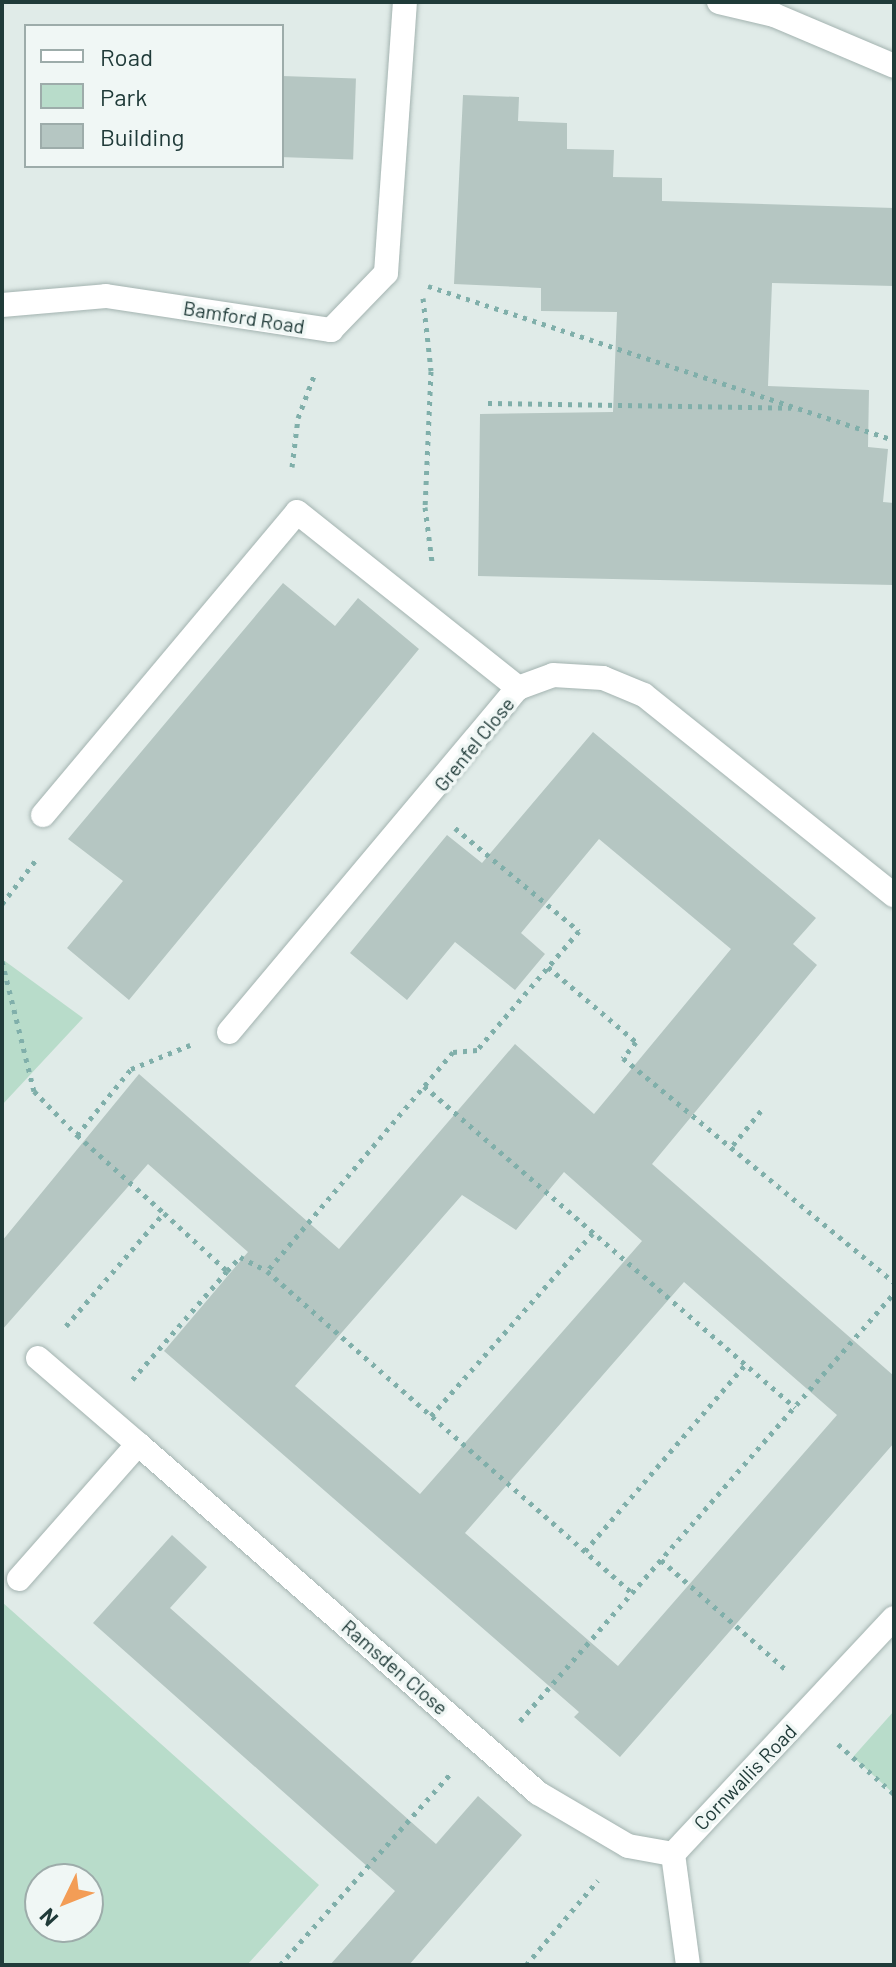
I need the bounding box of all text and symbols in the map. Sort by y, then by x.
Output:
legend [24,24,284,168]
text: Road [100,42,153,71]
text: Park [100,82,147,111]
text: Building [100,122,184,151]
street label: Bamford Road [182,296,306,338]
street label: Grenfel Close [429,692,519,796]
street label: Ramsden Close [337,1614,453,1720]
street label: Cornwallis Road [689,1719,801,1835]
north arrow [24,1863,104,1943]
text: N [33,1904,62,1932]

